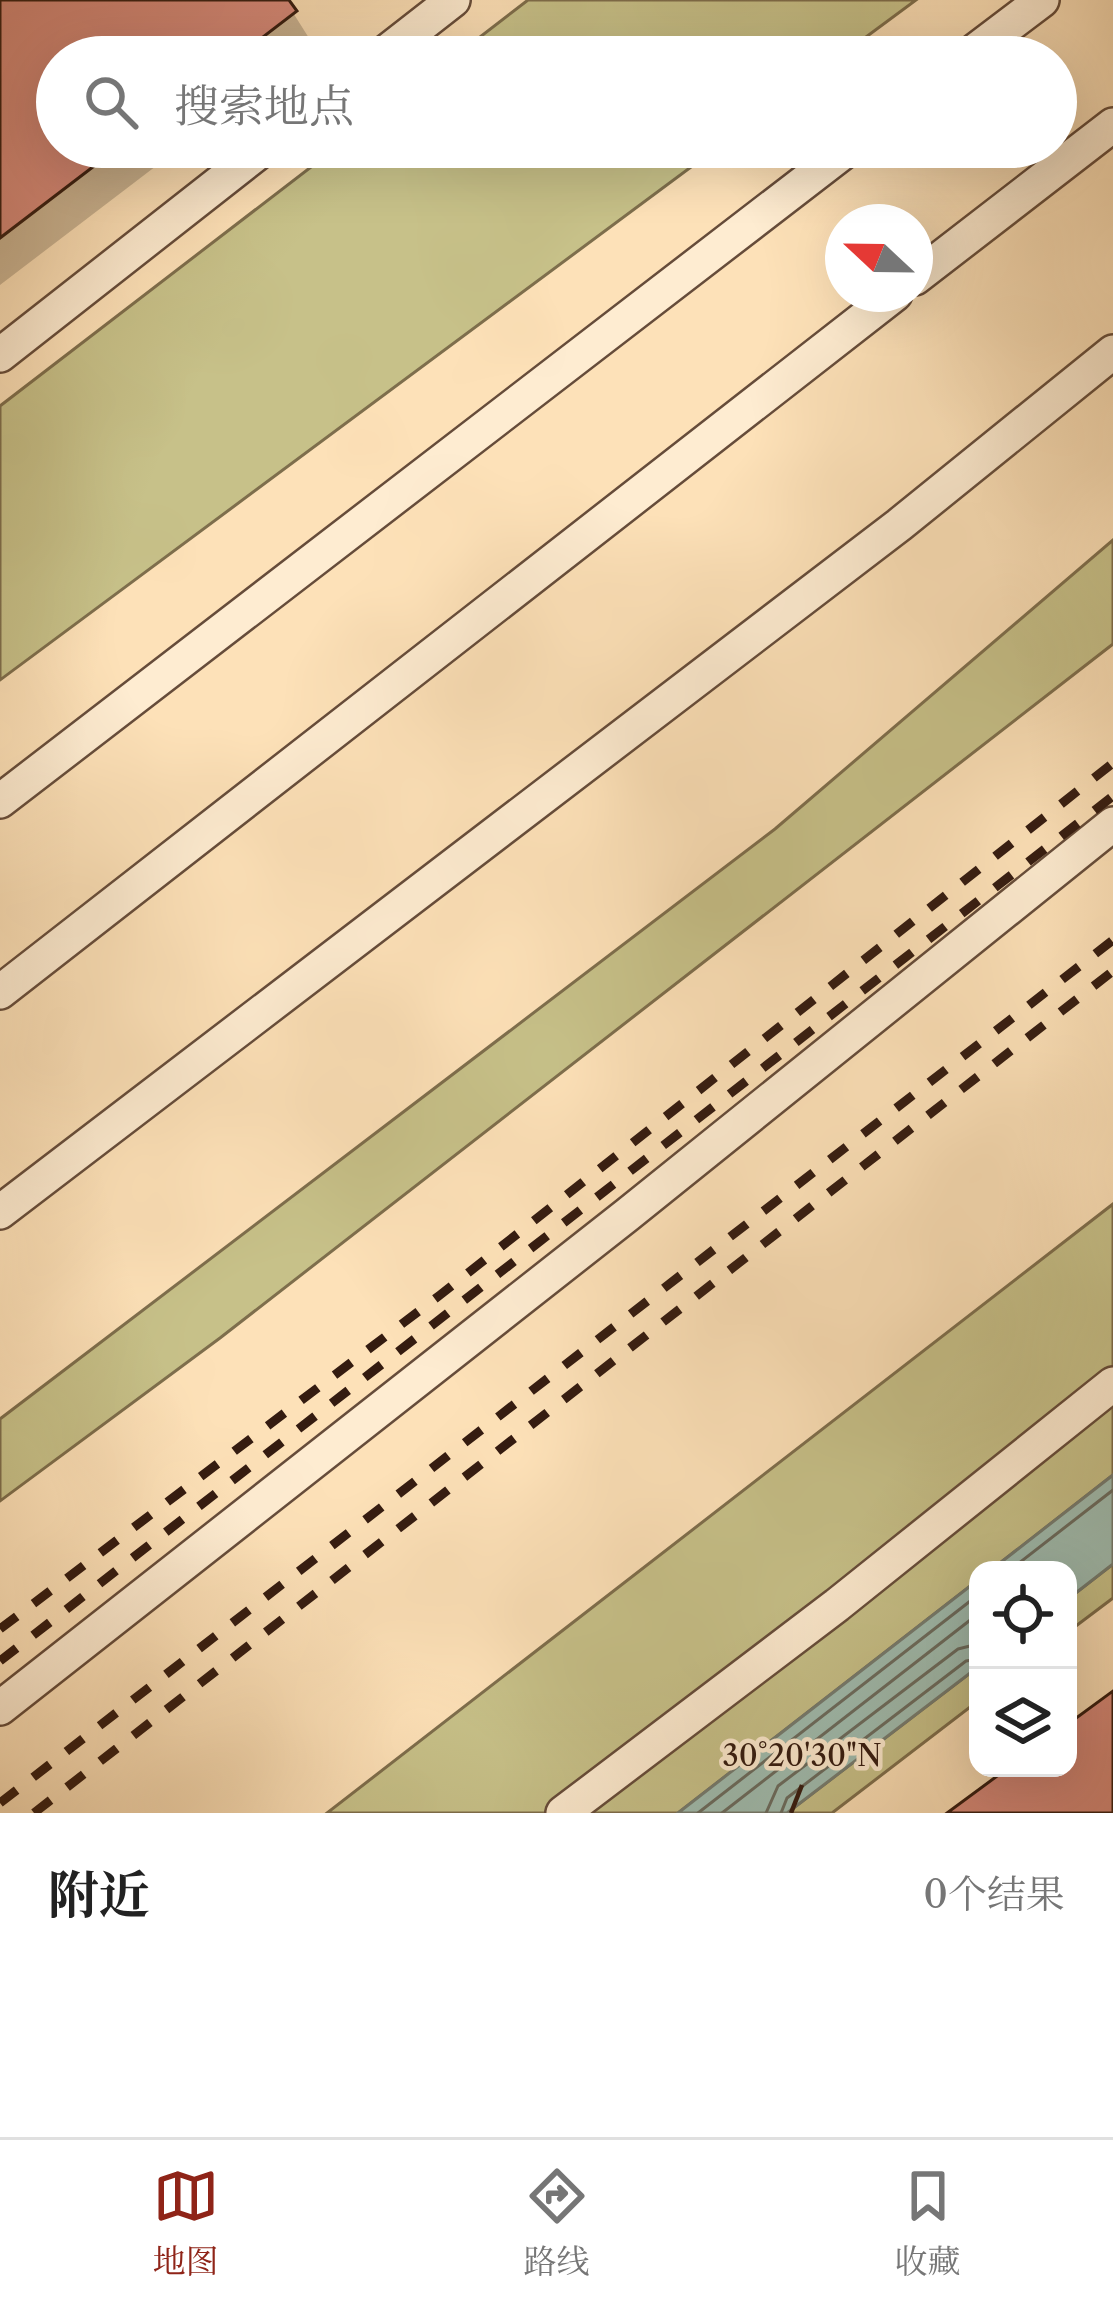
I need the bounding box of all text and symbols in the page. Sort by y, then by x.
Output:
search box [36,36,1077,168]
icon: search [78,69,144,135]
text: 搜索地点 [174,78,354,134]
north arrow [825,204,933,312]
map controls [969,1561,1077,1777]
button: locate [969,1561,1077,1669]
button: layers [969,1669,1077,1777]
text: 30°20'30"N [722,1737,882,1774]
text: 附近 [48,1864,150,1926]
text: 0个结果 [923,1870,1065,1918]
tab: 地图 [153,2163,219,2282]
tab: 路线 [524,2163,590,2282]
tab: 收藏 [895,2163,961,2282]

